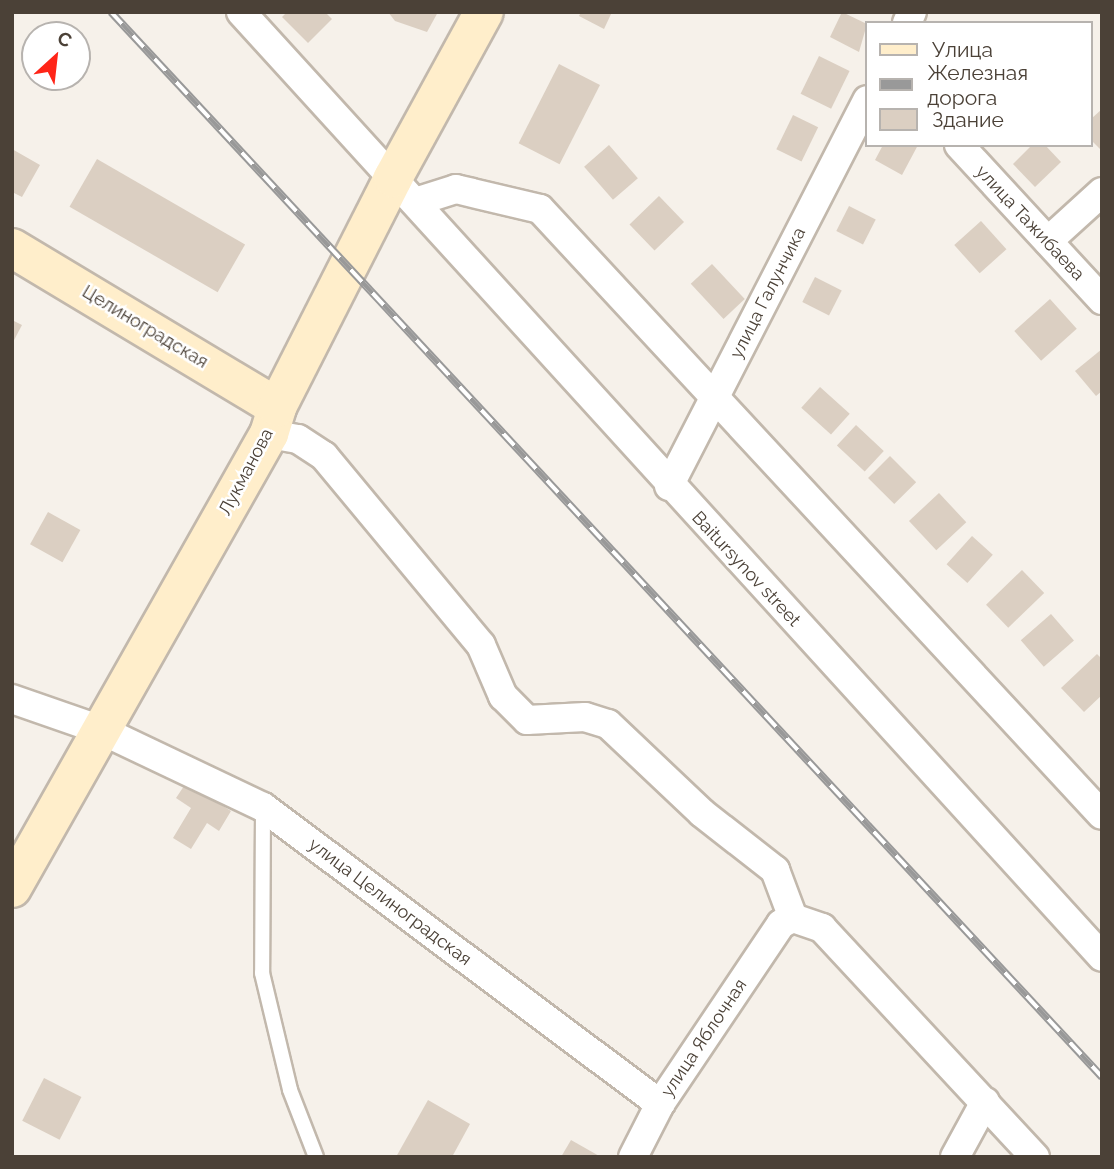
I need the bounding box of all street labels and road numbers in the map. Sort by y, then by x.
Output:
street label: улица Тажибаева [971,161,1089,285]
street label: улица Галунчика [726,224,810,362]
street label: Целиноградская [78,281,212,373]
street label: Лукманова [214,425,278,519]
street label: Baitursynov street [687,507,805,631]
street label: улица Целиноградская [304,834,476,970]
street label: улица Яблочная [657,975,751,1101]

